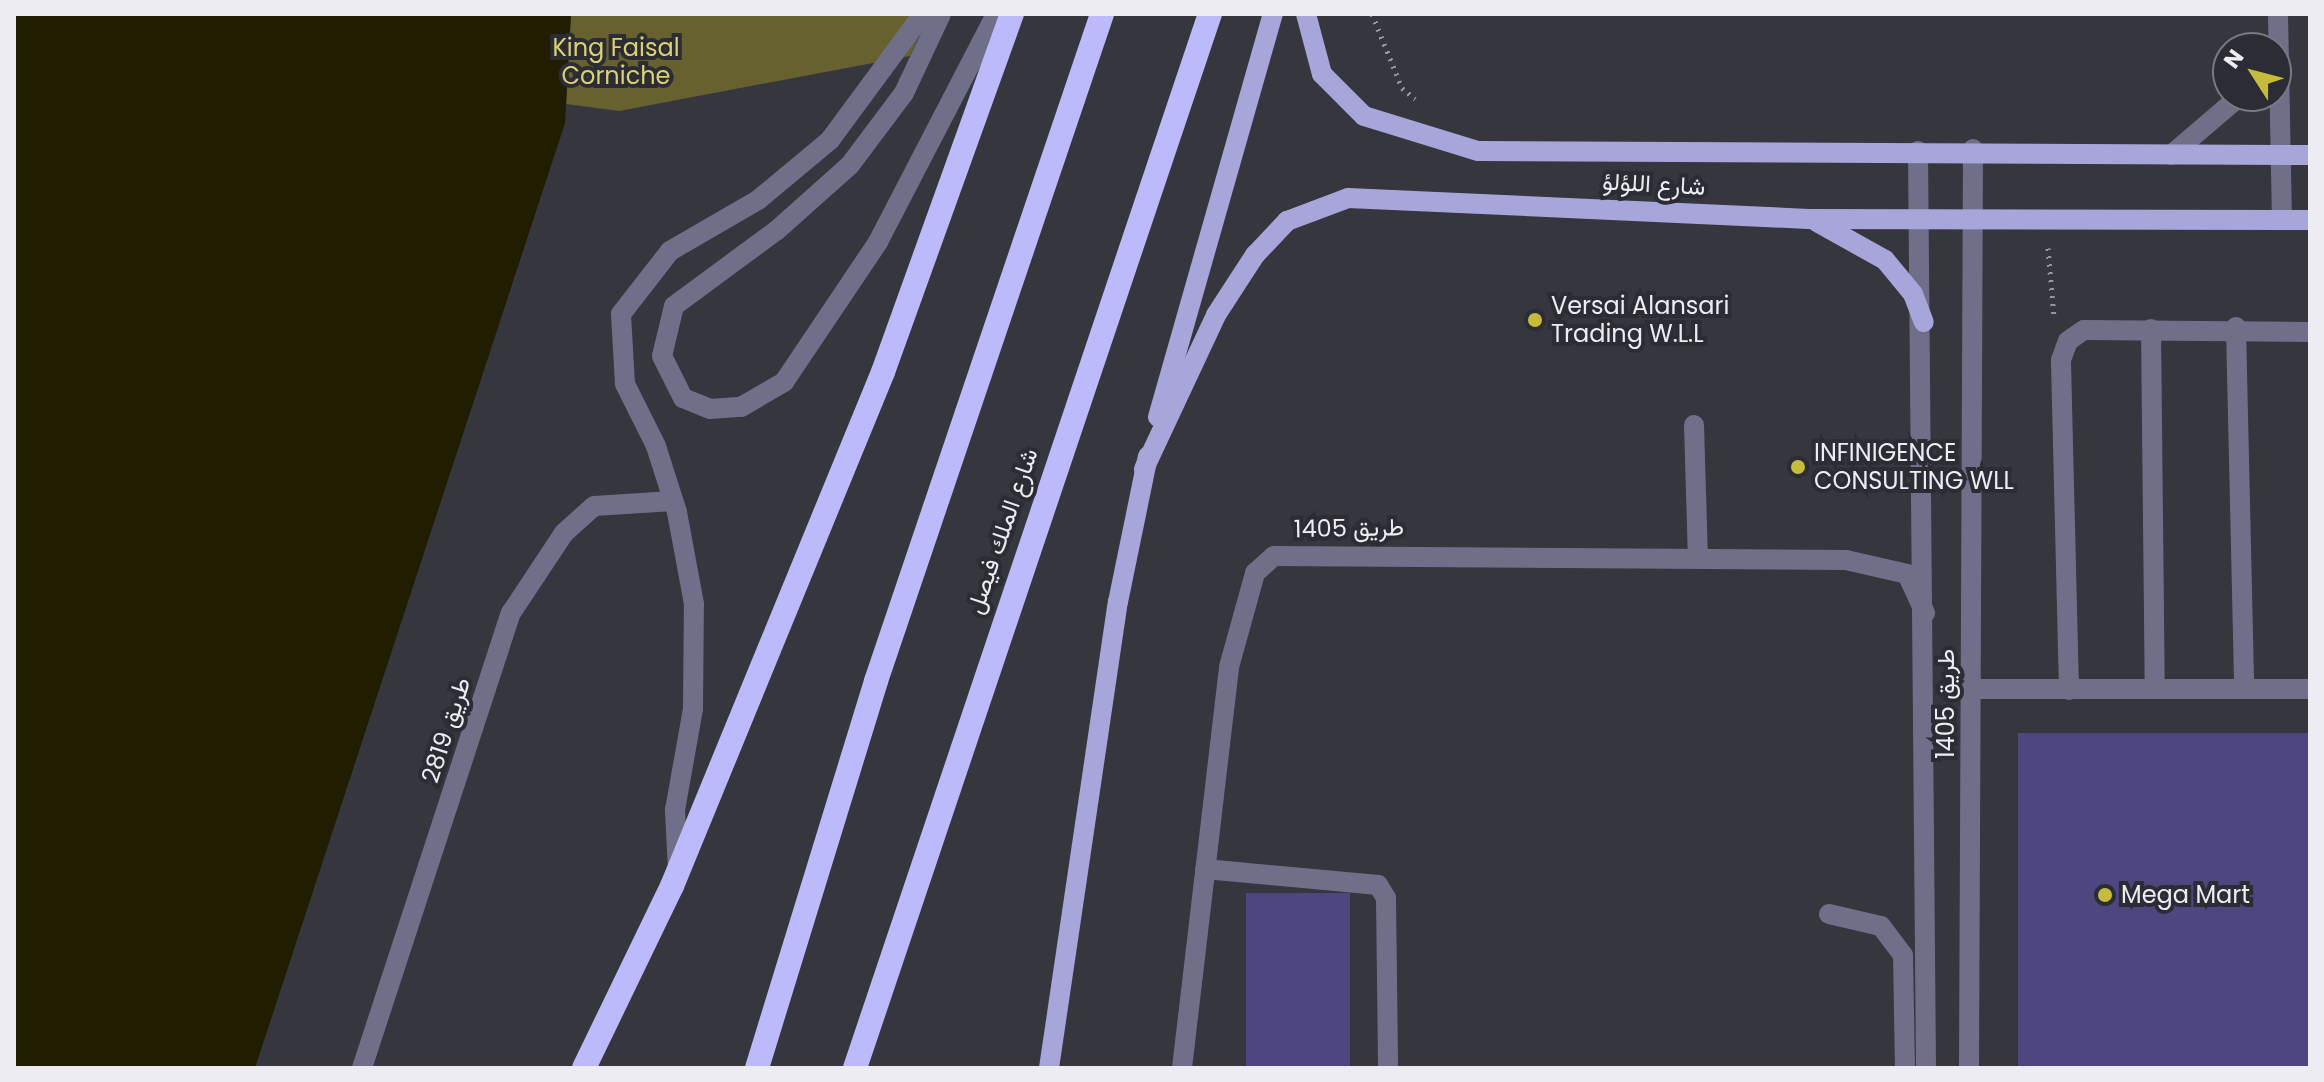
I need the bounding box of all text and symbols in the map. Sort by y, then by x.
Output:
north arrow [2212,32,2292,112]
park label: King Faisal Corniche [552,34,680,90]
text: N [2216,43,2251,75]
street label: شارع اللؤلؤ [1602,167,1706,201]
place label: Versai Alansari Trading W.L.L [1551,292,1729,348]
marker: Versai Alansari Trading W.L.L [1526,311,1544,329]
place label: INFINIGENCE CONSULTING WLL [1814,439,2014,495]
street label: شارع الملك فيصل [960,444,1044,618]
marker: INFINIGENCE CONSULTING WLL [1789,458,1807,476]
street label: طريق 1405 [1294,513,1404,543]
street label: طريق 1405 [1932,649,1960,759]
street label: طريق 2819 [415,674,477,786]
place label: Mega Mart [2121,881,2250,909]
marker: Mega Mart [2096,886,2114,904]

